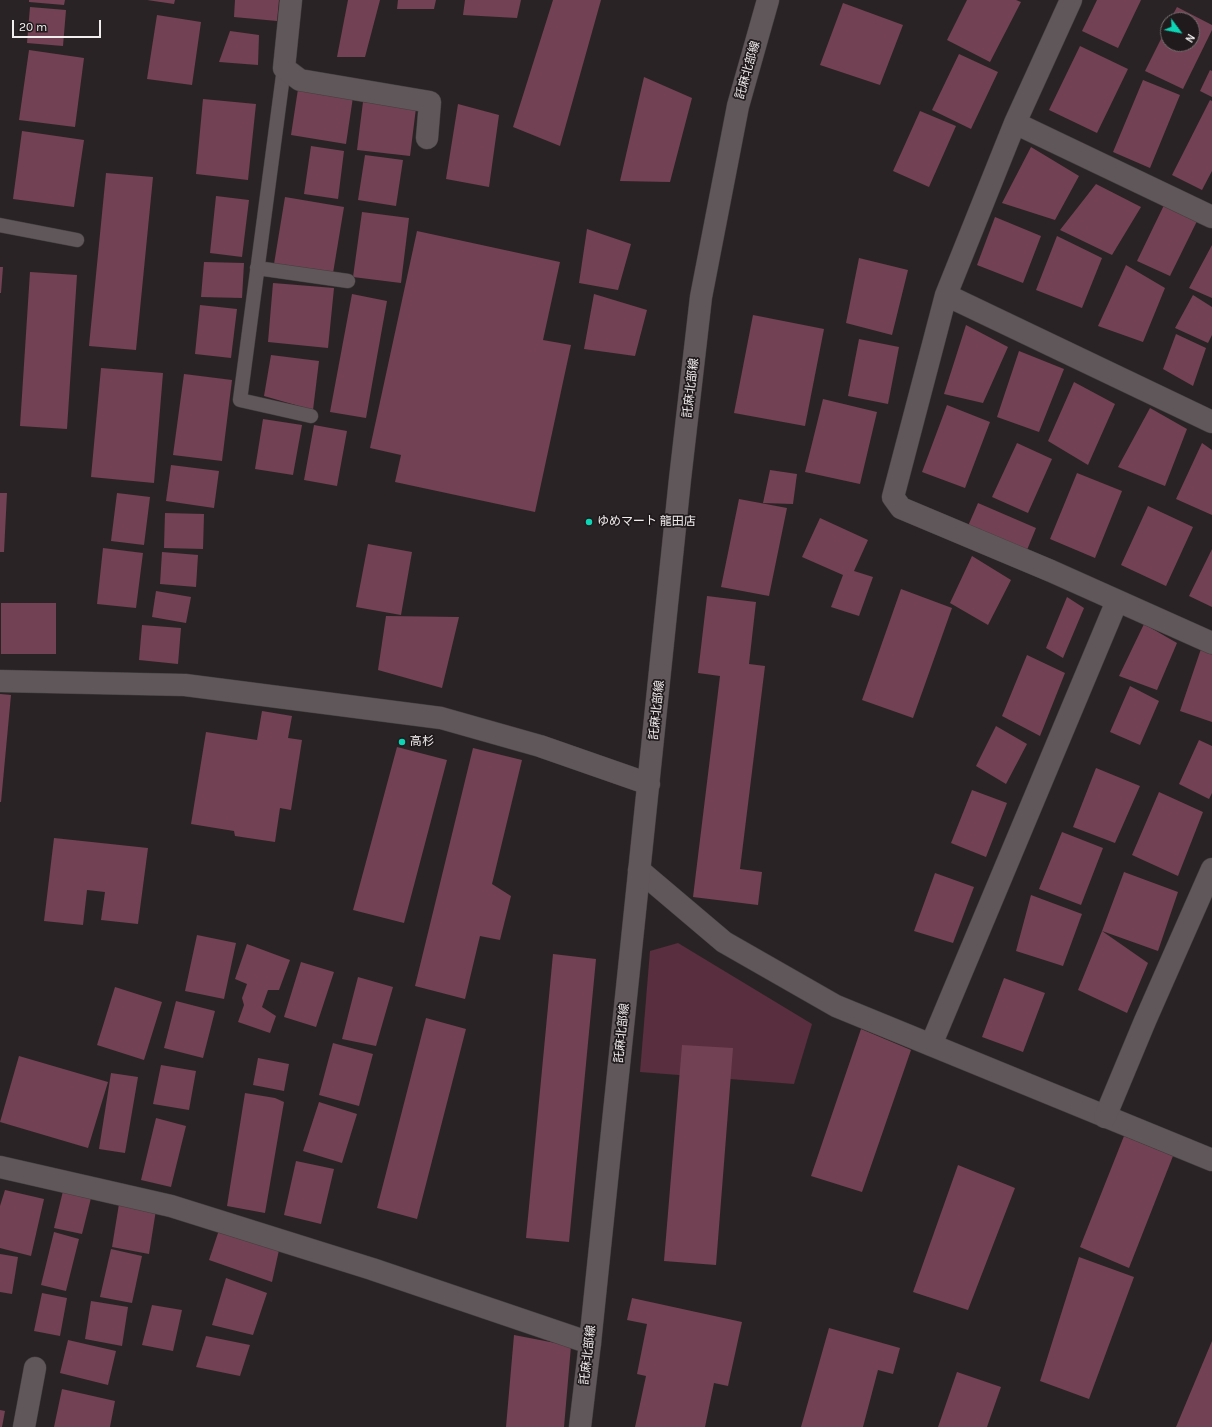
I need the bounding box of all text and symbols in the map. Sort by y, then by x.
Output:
scale bar [14,12,103,38]
north arrow [1160,12,1200,52]
text: 20 m [19,20,47,34]
text: N [1182,31,1197,45]
street label: 託麻北部線 [733,39,763,101]
street label: 託麻北部線 [680,357,702,419]
place label: ゆめマート 龍田店 [597,515,696,529]
marker: ゆめマート 龍田店 [584,517,594,527]
street label: 託麻北部線 [647,679,667,741]
place label: 高杉 [410,735,434,749]
marker: 高杉 [397,737,407,747]
street label: 託麻北部線 [612,1002,632,1064]
street label: 託麻北部線 [577,1324,599,1386]

